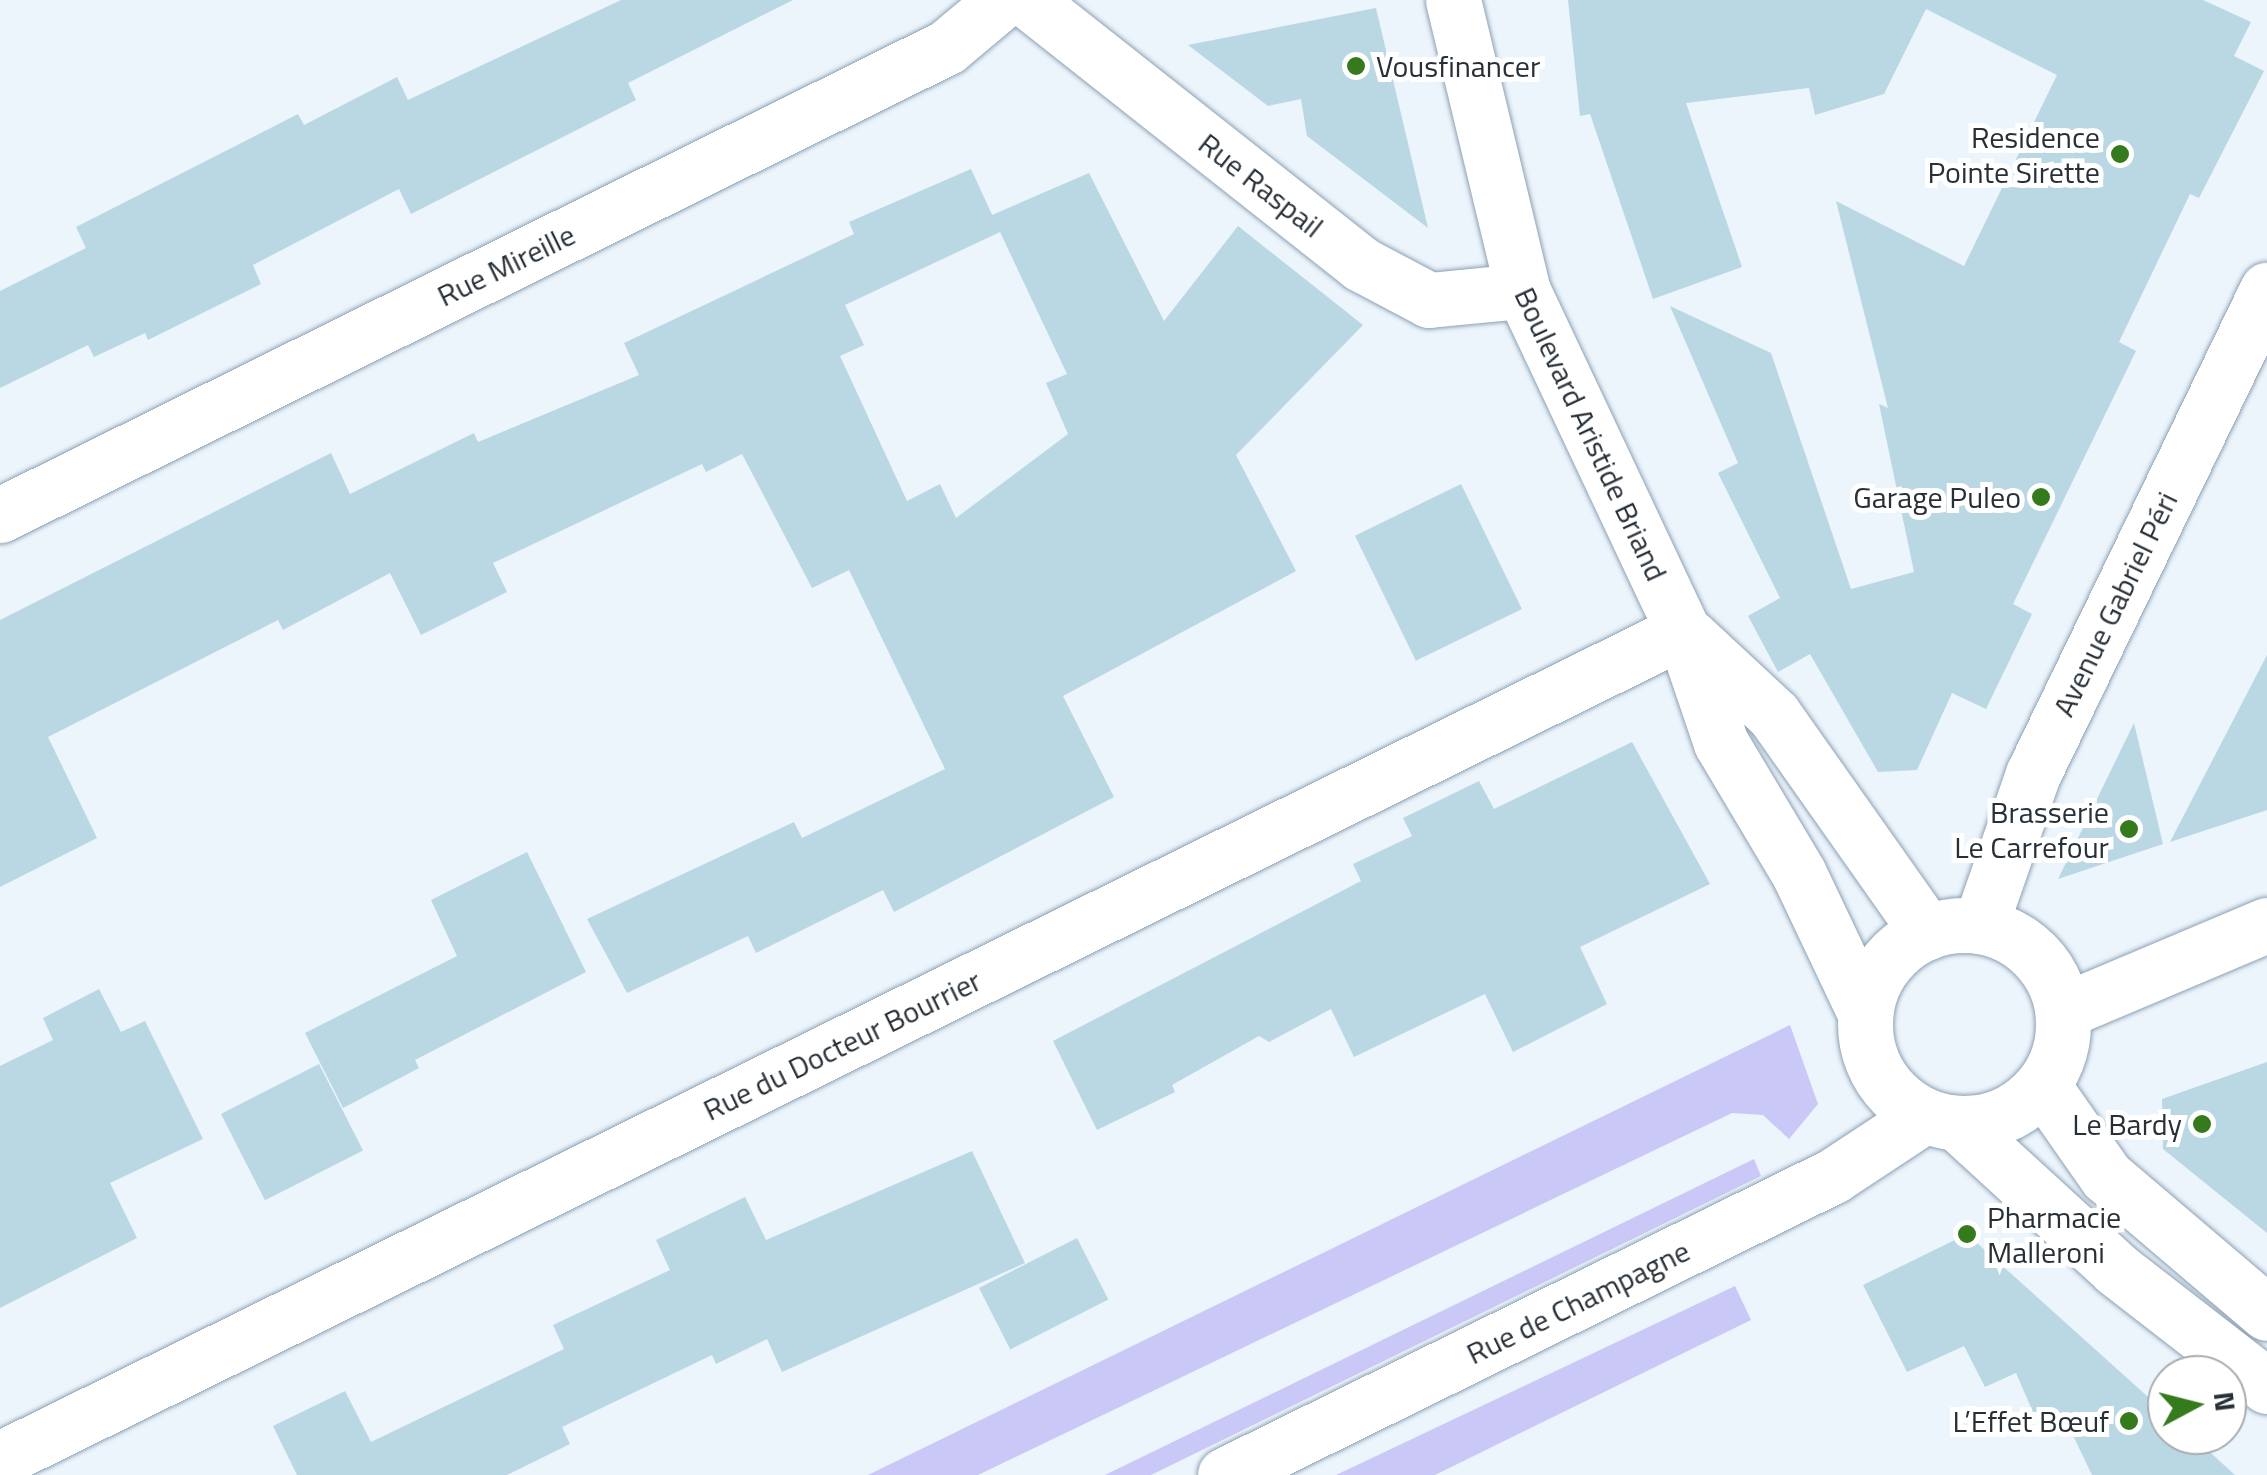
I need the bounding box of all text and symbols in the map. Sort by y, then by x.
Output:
place label: Vousfinancer [1376,48,1540,84]
marker: Vousfinancer [1345,55,1367,77]
place label: Residence Pointe Sirette [1927,119,2100,190]
street label: Rue Raspail [1192,125,1330,245]
marker: Residence Pointe Sirette [2109,143,2131,165]
street label: Rue Mireille [431,216,581,314]
street label: Boulevard Aristide Briand [1507,282,1675,586]
place label: Garage Puleo [1853,479,2021,515]
marker: Garage Puleo [2030,486,2052,508]
street label: Avenue Gabriel Péri [2045,486,2185,722]
place label: Brasserie Le Carrefour [1954,794,2109,864]
marker: Brasserie Le Carrefour [2118,818,2140,840]
street label: Rue du Docteur Bourrier [697,962,987,1128]
place label: Le Bardy [2072,1106,2182,1142]
marker: Le Bardy [2191,1113,2213,1135]
place label: Pharmacie Malleroni [1987,1199,2121,1270]
marker: Pharmacie Malleroni [1956,1223,1978,1245]
street label: Rue de Champagne [1461,1232,1695,1372]
north arrow [2147,1355,2247,1455]
text: N [2203,1389,2248,1414]
place label: L’Effet Bœuf [1952,1403,2109,1439]
marker: L’Effet Bœuf [2118,1410,2140,1432]

